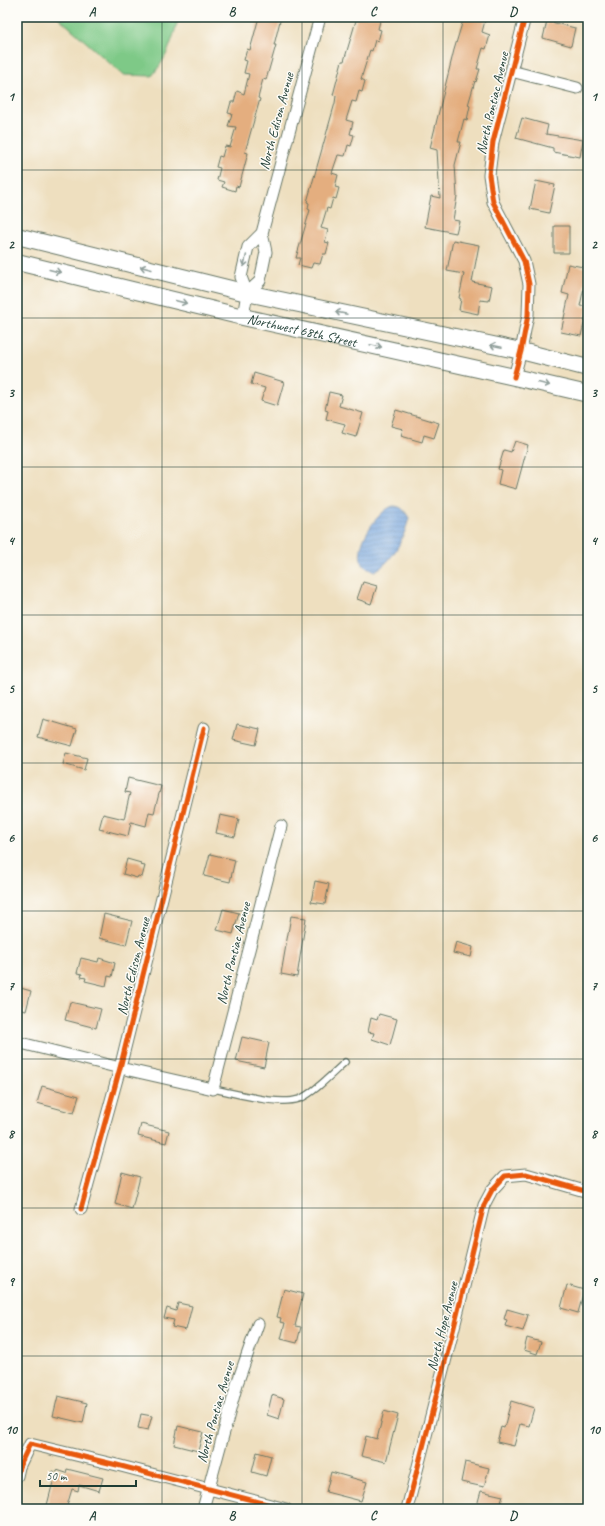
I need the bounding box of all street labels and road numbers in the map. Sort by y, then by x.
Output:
street label: North Pontiac Avenue [472,49,513,156]
street label: North Edison Avenue [255,69,298,172]
street label: Northwest 68th Street [246,310,359,351]
street label: North Pontiac Avenue [213,899,255,1006]
street label: North Edison Avenue [113,914,154,1017]
street label: North Hope Avenue [423,1278,462,1372]
street label: North Pontiac Avenue [193,1358,238,1465]

